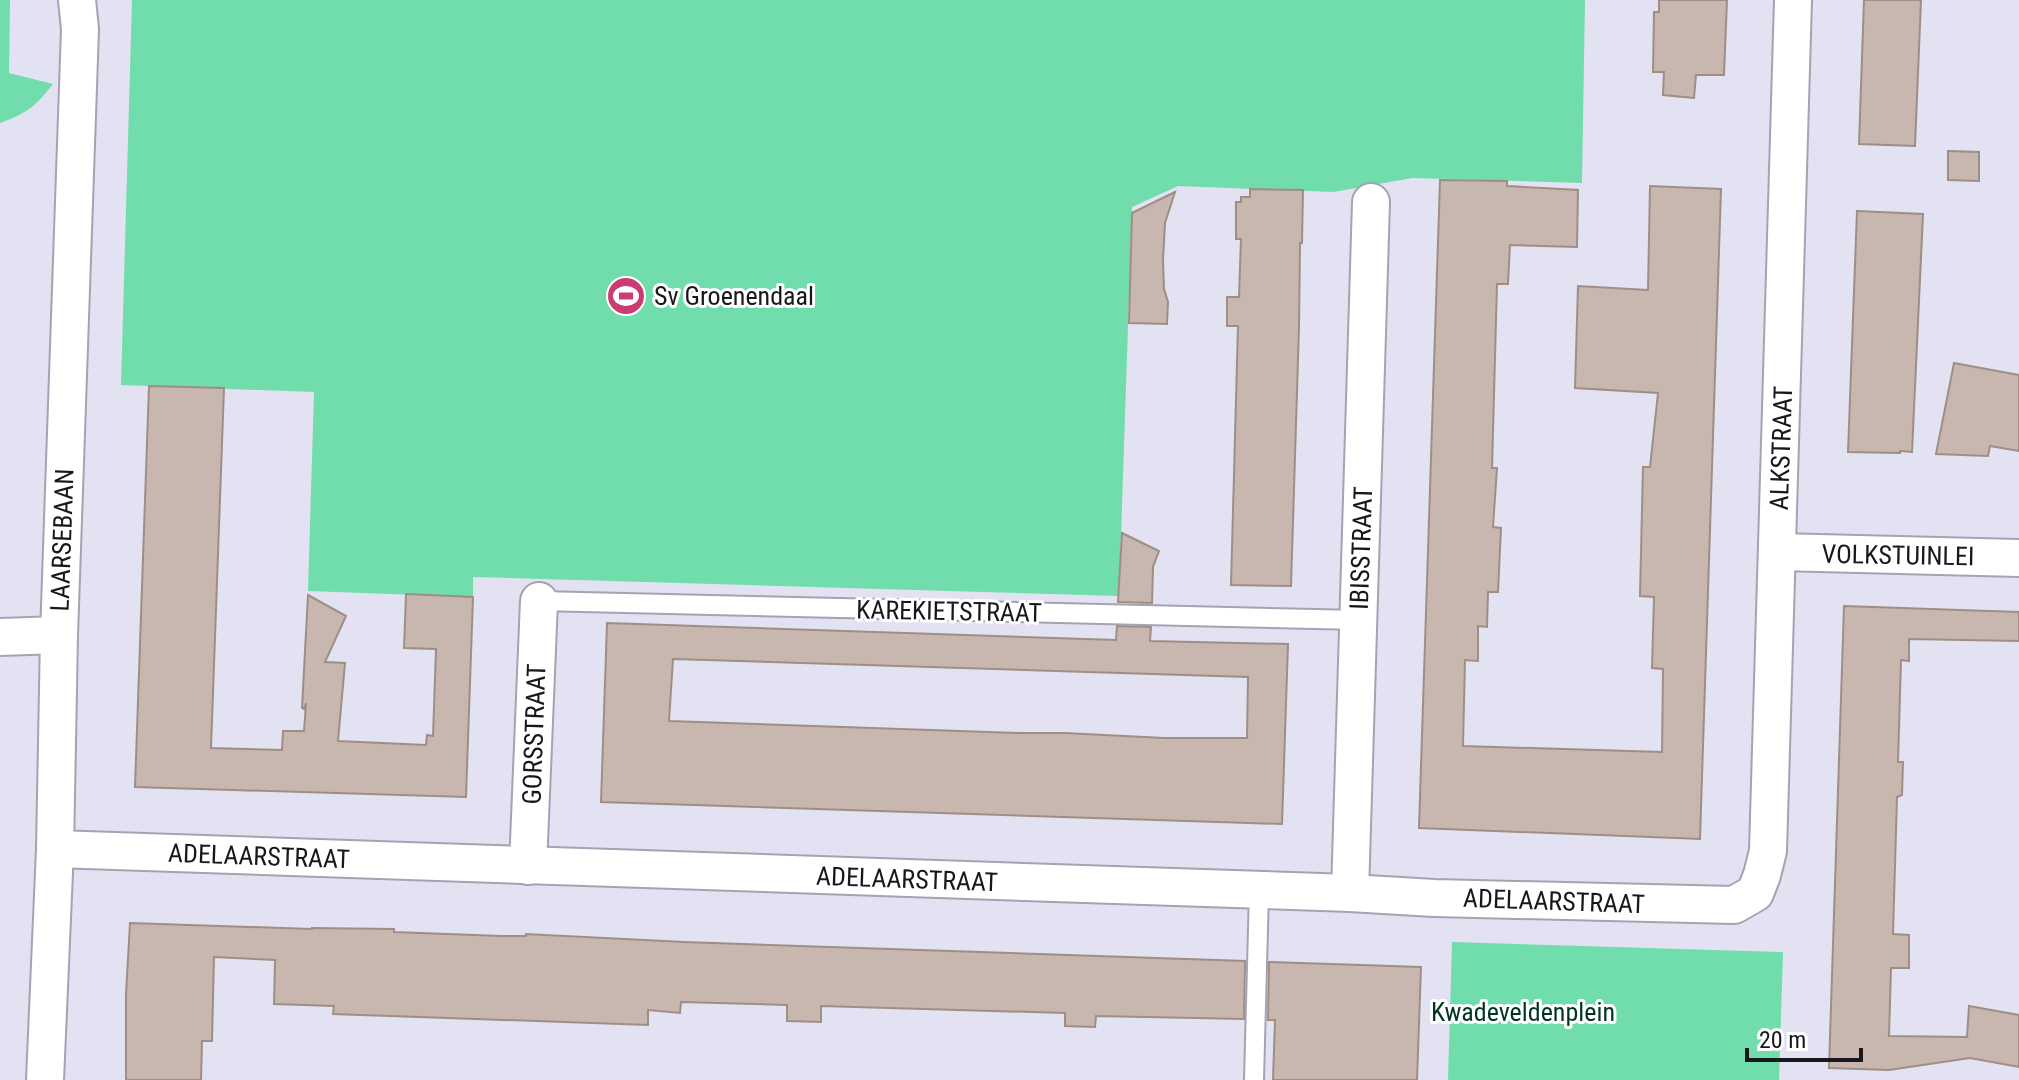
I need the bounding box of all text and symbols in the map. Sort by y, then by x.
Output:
sports icon: Sv Groenendaal [605,275,647,317]
place label: Sv Groenendaal [654,281,814,311]
street label: ALKSTRAAT [1764,385,1798,511]
street label: LAARSEBAAN [45,468,79,612]
street label: IBISSTRAAT [1344,486,1378,610]
street label: VOLKSTUINLEI [1821,539,1975,571]
street label: KAREKIETSTRAAT [856,594,1042,628]
street label: GORSSTRAAT [517,663,551,805]
street label: ADELAARSTRAAT [168,838,350,874]
street label: ADELAARSTRAAT [816,861,998,897]
street label: ADELAARSTRAAT [1463,883,1645,919]
park label: Kwadeveldenplein [1431,997,1615,1027]
scale bar [1747,1012,1861,1062]
text: 20 m [1759,1026,1806,1054]

